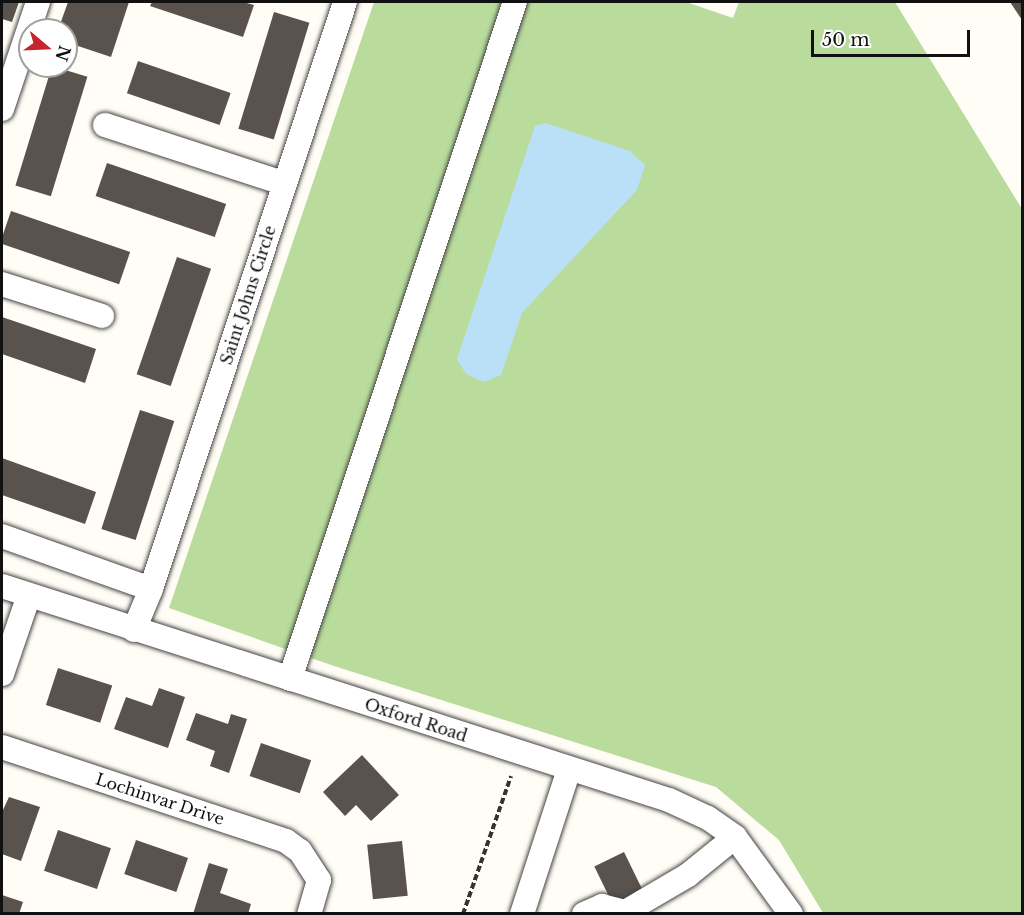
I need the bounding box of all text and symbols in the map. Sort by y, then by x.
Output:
north arrow [18,18,78,78]
scale bar [814,18,973,56]
text: 50 m [822,29,870,51]
text: N [51,43,75,64]
street label: Saint Johns Circle [216,223,280,367]
street label: Oxford Road [362,694,470,746]
street label: Lochinvar Drive [93,769,227,829]

